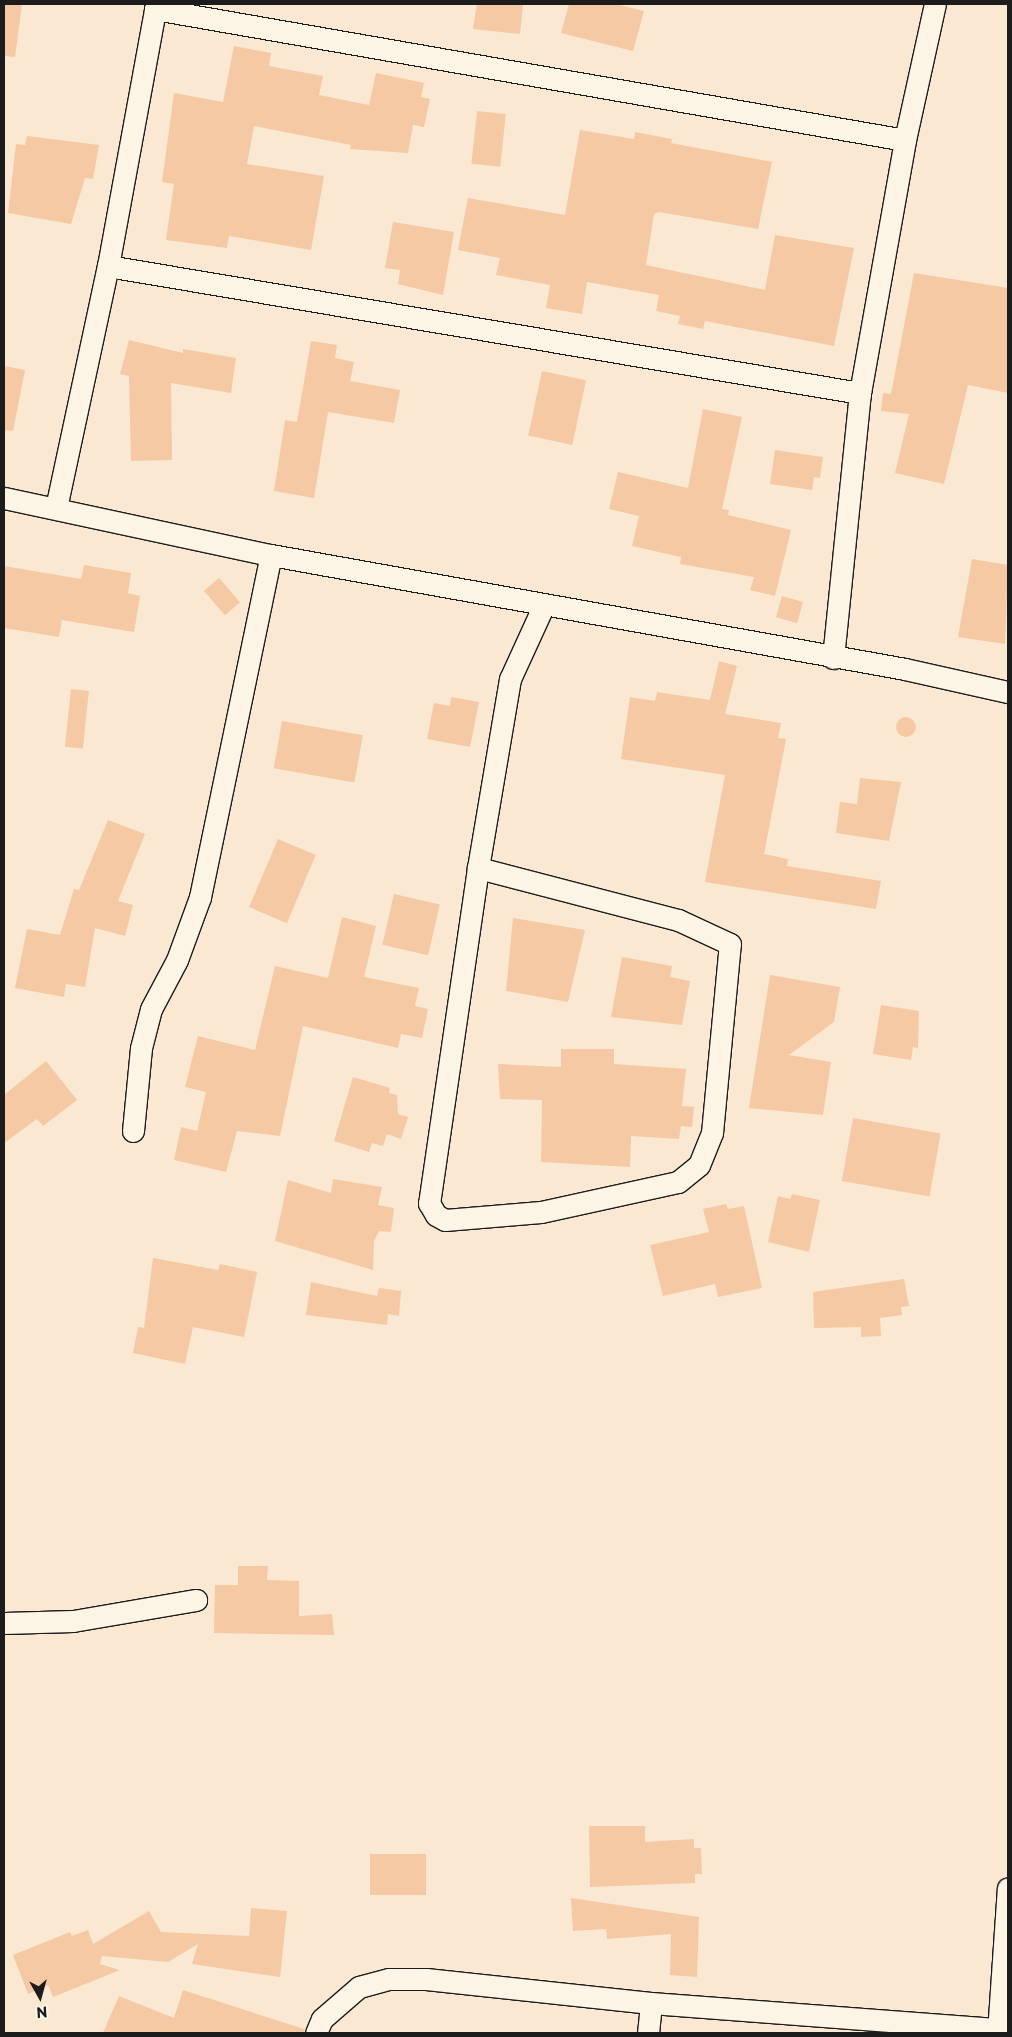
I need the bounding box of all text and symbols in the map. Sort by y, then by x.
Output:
north arrow [15,1972,65,2022]
text: N [35,2001,49,2023]

